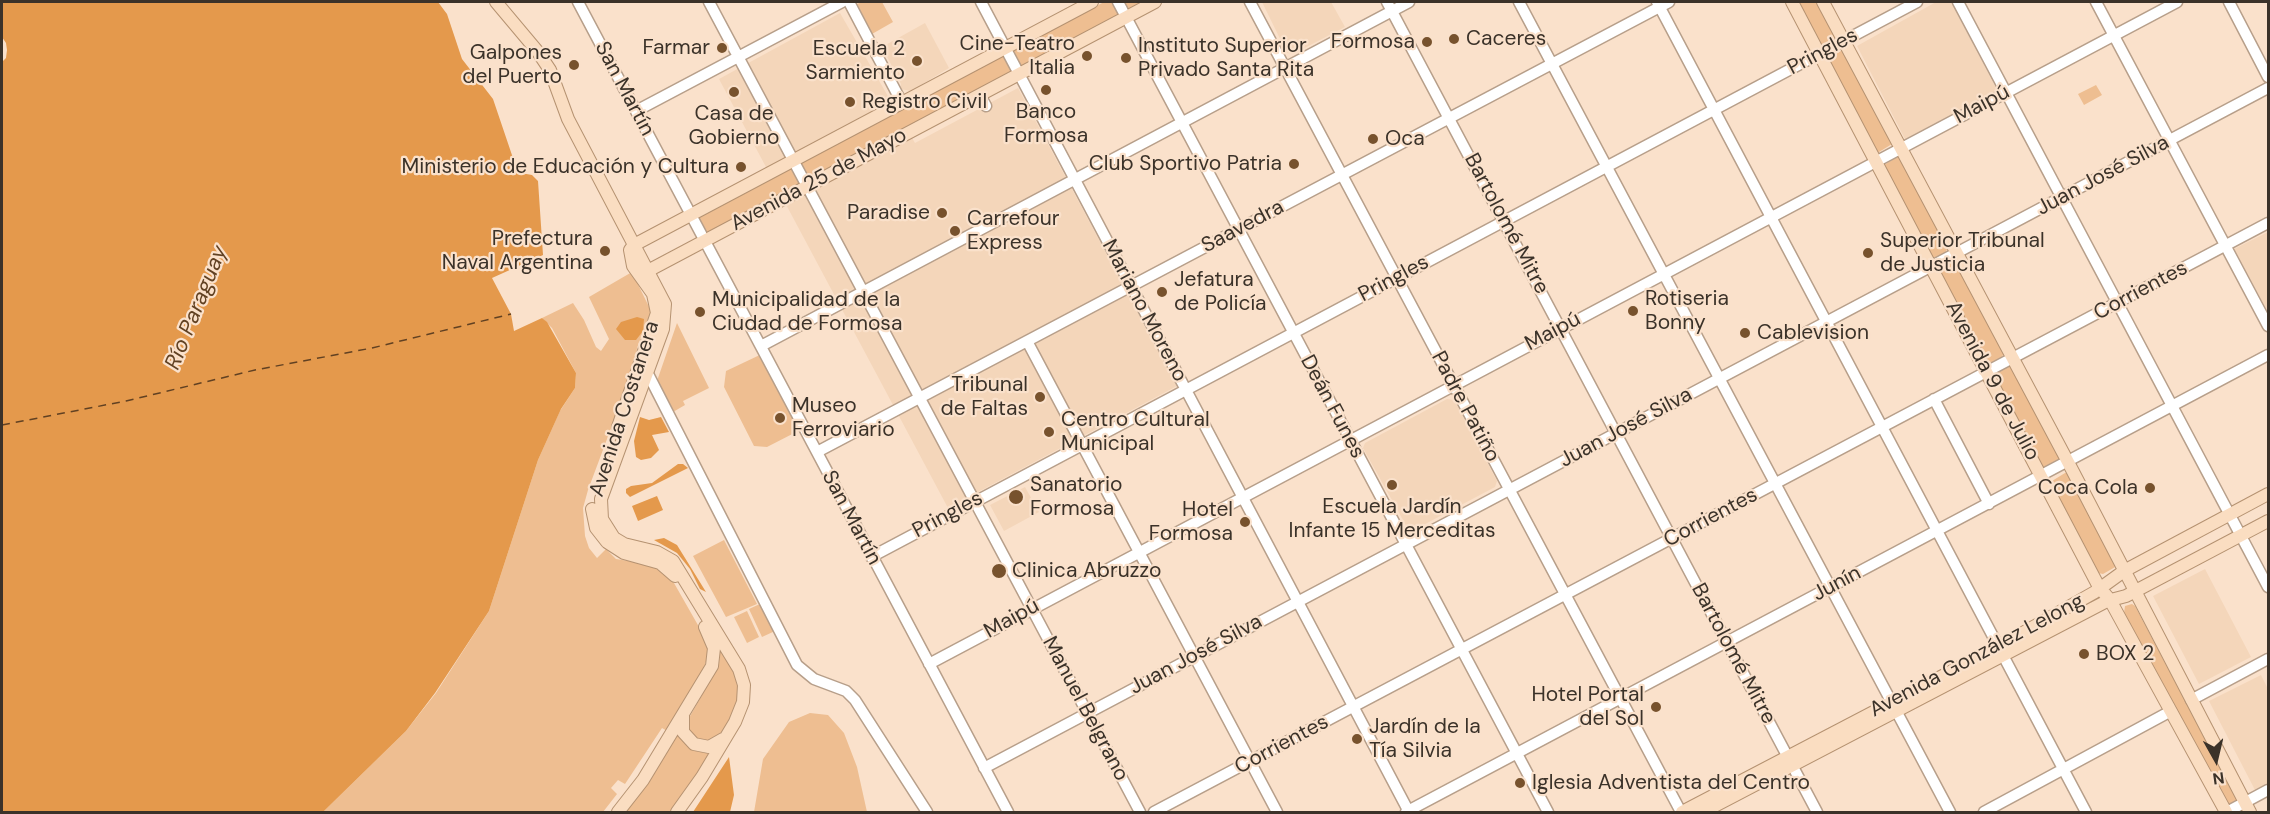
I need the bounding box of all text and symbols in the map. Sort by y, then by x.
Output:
street label: Pringles [1784,23,1862,81]
place label: Caceres [1466,26,1546,52]
place label: Formosa [1331,29,1415,55]
place label: Cine-Teatro Italia [960,31,1075,81]
marker: Caceres [1447,32,1461,46]
place label: Instituto Superior Privado Santa Rita [1138,33,1314,83]
place label: Farmar [642,35,710,61]
marker: Formosa [1420,35,1434,49]
place label: Escuela 2 Sarmiento [806,36,905,86]
street label: San Martín [589,38,659,140]
place label: Galpones del Puerto [462,40,562,90]
marker: Farmar [715,41,729,55]
marker: Cine-Teatro Italia [1080,49,1094,63]
marker: Instituto Superior Privado Santa Rita [1119,51,1133,65]
marker: Escuela 2 Sarmiento [910,54,924,68]
marker: Galpones del Puerto [567,58,581,72]
street label: Maipú [1950,80,2014,130]
marker: Banco Formosa [1039,83,1053,97]
marker: Casa de Gobierno [727,85,741,99]
place label: Registro Civil [862,89,987,115]
marker: Registro Civil [843,95,857,109]
place label: Banco Formosa [1004,99,1088,149]
place label: Casa de Gobierno [689,101,779,151]
street label: Avenida 25 de Mayo [727,123,911,237]
place label: Oca [1385,126,1425,152]
street label: Juan José Silva [2032,130,2174,222]
marker: Oca [1366,132,1380,146]
street label: Bartolomé Mitre [1458,149,1554,299]
place label: Club Sportivo Patria [1089,151,1282,177]
place label: Ministerio de Educación y Cultura [402,154,729,180]
marker: Club Sportivo Patria [1287,157,1301,171]
marker: Ministerio de Educación y Cultura [734,160,748,174]
street label: Saavedra [1198,195,1288,259]
place label: Paradise [847,200,930,226]
marker: Paradise [935,206,949,220]
place label: Carrefour Express [967,206,1060,256]
marker: Carrefour Express [948,224,962,238]
place label: Prefectura Naval Argentina [442,226,593,276]
place label: Superior Tribunal de Justicia [1880,228,2045,278]
street label: Mariano Moreno [1096,236,1192,386]
water label: Río Paraguay [160,242,234,374]
marker: Prefectura Naval Argentina [598,244,612,258]
marker: Superior Tribunal de Justicia [1861,246,1875,260]
street label: Pringles [1355,250,1433,308]
street label: Corrientes [2090,256,2192,326]
place label: Jefatura de Policía [1174,267,1267,317]
marker: Jefatura de Policía [1155,285,1169,299]
place label: Rotiseria Bonny [1645,286,1729,336]
place label: Municipalidad de la Ciudad de Formosa [712,287,902,337]
street label: Avenida 9 de Julio [1939,297,2045,465]
marker: Rotiseria Bonny [1626,304,1640,318]
marker: Municipalidad de la Ciudad de Formosa [693,305,707,319]
street label: Maipú [1521,307,1585,357]
street label: Avenida Costanera [585,318,665,500]
place label: Cablevision [1757,320,1869,346]
marker: Cablevision [1738,326,1752,340]
street label: Padre Patiño [1425,347,1505,467]
street label: Deán Funes [1294,351,1370,463]
place label: Tribunal de Faltas [940,372,1028,422]
street label: Juan José Silva [1555,382,1697,474]
marker: Tribunal de Faltas [1033,390,1047,404]
place label: Museo Ferroviario [792,393,895,443]
place label: Centro Cultural Municipal [1061,407,1210,457]
marker: Museo Ferroviario [773,411,787,425]
marker: Centro Cultural Municipal [1042,425,1056,439]
street label: San Martín [816,467,886,569]
place label: Sanatorio Formosa [1030,472,1122,522]
place label: Coca Cola [2038,475,2138,501]
marker: Escuela Jardín Infante 15 Merceditas [1385,478,1399,492]
marker: Coca Cola [2143,481,2157,495]
street label: Corrientes [1660,483,1762,553]
street label: Pringles [909,486,987,544]
marker: Sanatorio Formosa [1007,488,1025,506]
place label: Escuela Jardín Infante 15 Merceditas [1289,494,1495,544]
place label: Hotel Formosa [1149,497,1233,547]
marker: Hotel Formosa [1238,515,1252,529]
place label: Clinica Abruzzo [1012,558,1161,584]
street label: Junín [1808,561,1866,607]
marker: Clinica Abruzzo [990,562,1008,580]
street label: Bartolomé Mitre [1685,579,1781,729]
street label: Avenida González Lelong [1865,589,2089,723]
street label: Maipú [980,594,1044,644]
street label: Juan José Silva [1125,609,1267,701]
street label: Manuel Belgrano [1036,632,1134,786]
place label: BOX 2 [2096,641,2154,667]
marker: BOX 2 [2077,647,2091,661]
place label: Hotel Portal del Sol [1531,682,1644,732]
marker: Hotel Portal del Sol [1649,700,1663,714]
street label: Corrientes [1231,710,1333,780]
place label: Jardín de la Tía Silvia [1369,714,1481,764]
north arrow [2186,730,2246,790]
marker: Jardín de la Tía Silvia [1350,732,1364,746]
text: N [2211,767,2226,790]
place label: Iglesia Adventista del Centro [1532,770,1810,796]
marker: Iglesia Adventista del Centro [1513,776,1527,790]

